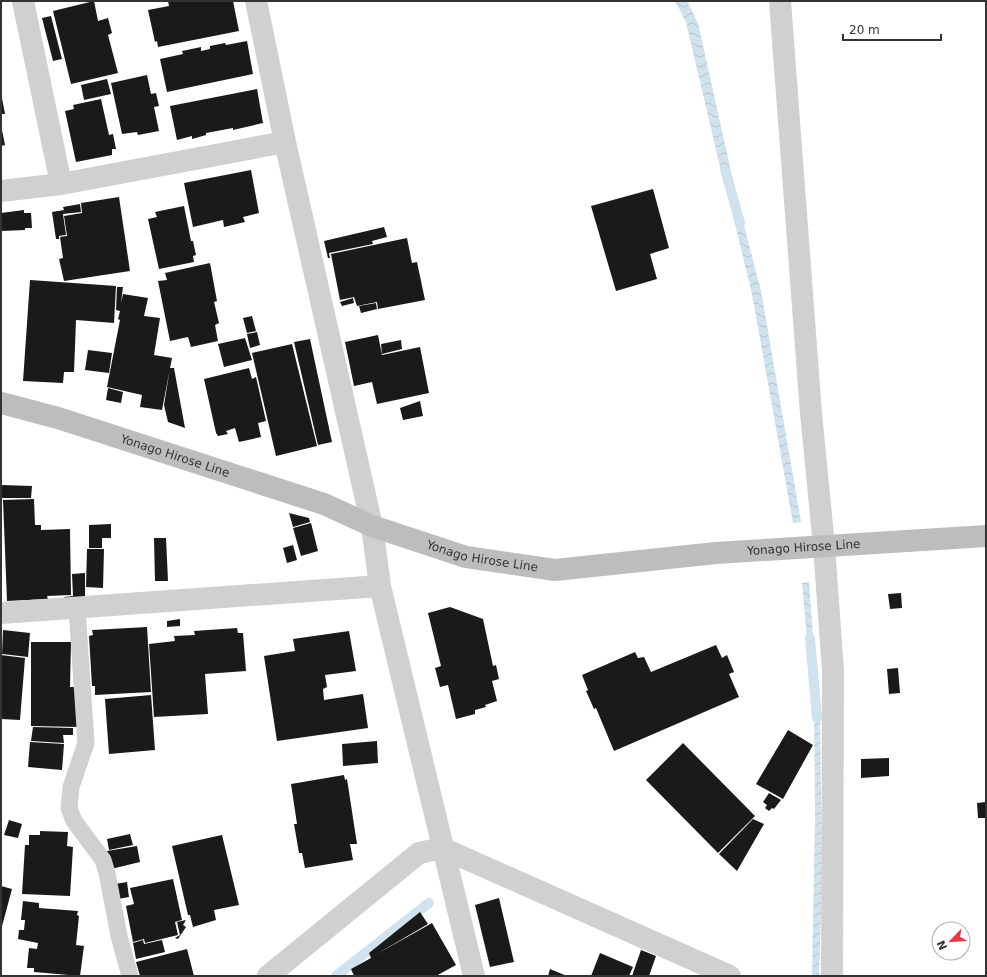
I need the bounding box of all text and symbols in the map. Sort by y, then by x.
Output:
scale bar [843,16,941,42]
text: 20 m [849,23,880,37]
street label: Yonago Hirose Line [118,431,231,480]
street label: Yonago Hirose Line [424,537,539,574]
street label: Yonago Hirose Line [745,537,861,558]
north arrow [931,921,971,961]
text: N [935,938,950,952]

